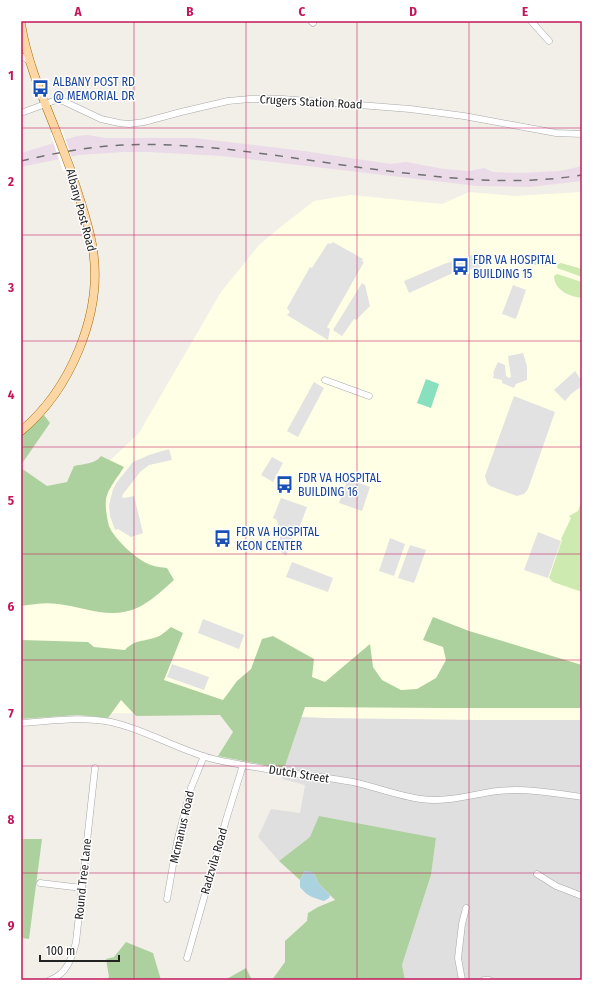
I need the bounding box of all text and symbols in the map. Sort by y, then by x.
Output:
text: A [73,4,82,19]
text: B [186,4,194,19]
text: C [299,4,306,19]
text: D [409,4,417,19]
text: E [522,4,528,19]
text: 1 [8,68,14,83]
place label: ALBANY POST RD @ MEMORIAL DR [53,75,135,103]
bus stop icon: ALBANY POST RD @ MEMORIAL DR [30,79,50,99]
street label: Crugers Station Road [259,92,363,112]
street label: Albany Post Road [63,167,99,253]
text: 2 [7,174,14,189]
place label: FDR VA HOSPITAL BUILDING 15 [473,253,557,281]
bus stop icon: FDR VA HOSPITAL BUILDING 15 [450,257,470,277]
text: 3 [7,280,14,295]
text: 4 [8,387,15,402]
place label: FDR VA HOSPITAL BUILDING 16 [298,471,382,499]
bus stop icon: FDR VA HOSPITAL BUILDING 16 [275,475,295,495]
text: 5 [8,493,14,508]
place label: FDR VA HOSPITAL KEON CENTER [236,525,320,553]
bus stop icon: FDR VA HOSPITAL KEON CENTER [213,529,233,549]
text: 6 [8,599,15,614]
text: 7 [8,706,14,721]
street label: Dutch Street [268,762,330,786]
street label: Mcmanus Road [167,789,197,865]
text: 8 [8,812,15,827]
street label: Radzvila Road [198,826,230,896]
street label: Round Tree Lane [72,838,94,920]
text: 9 [8,918,15,933]
scale bar [40,937,119,963]
text: 100 m [46,944,75,958]

